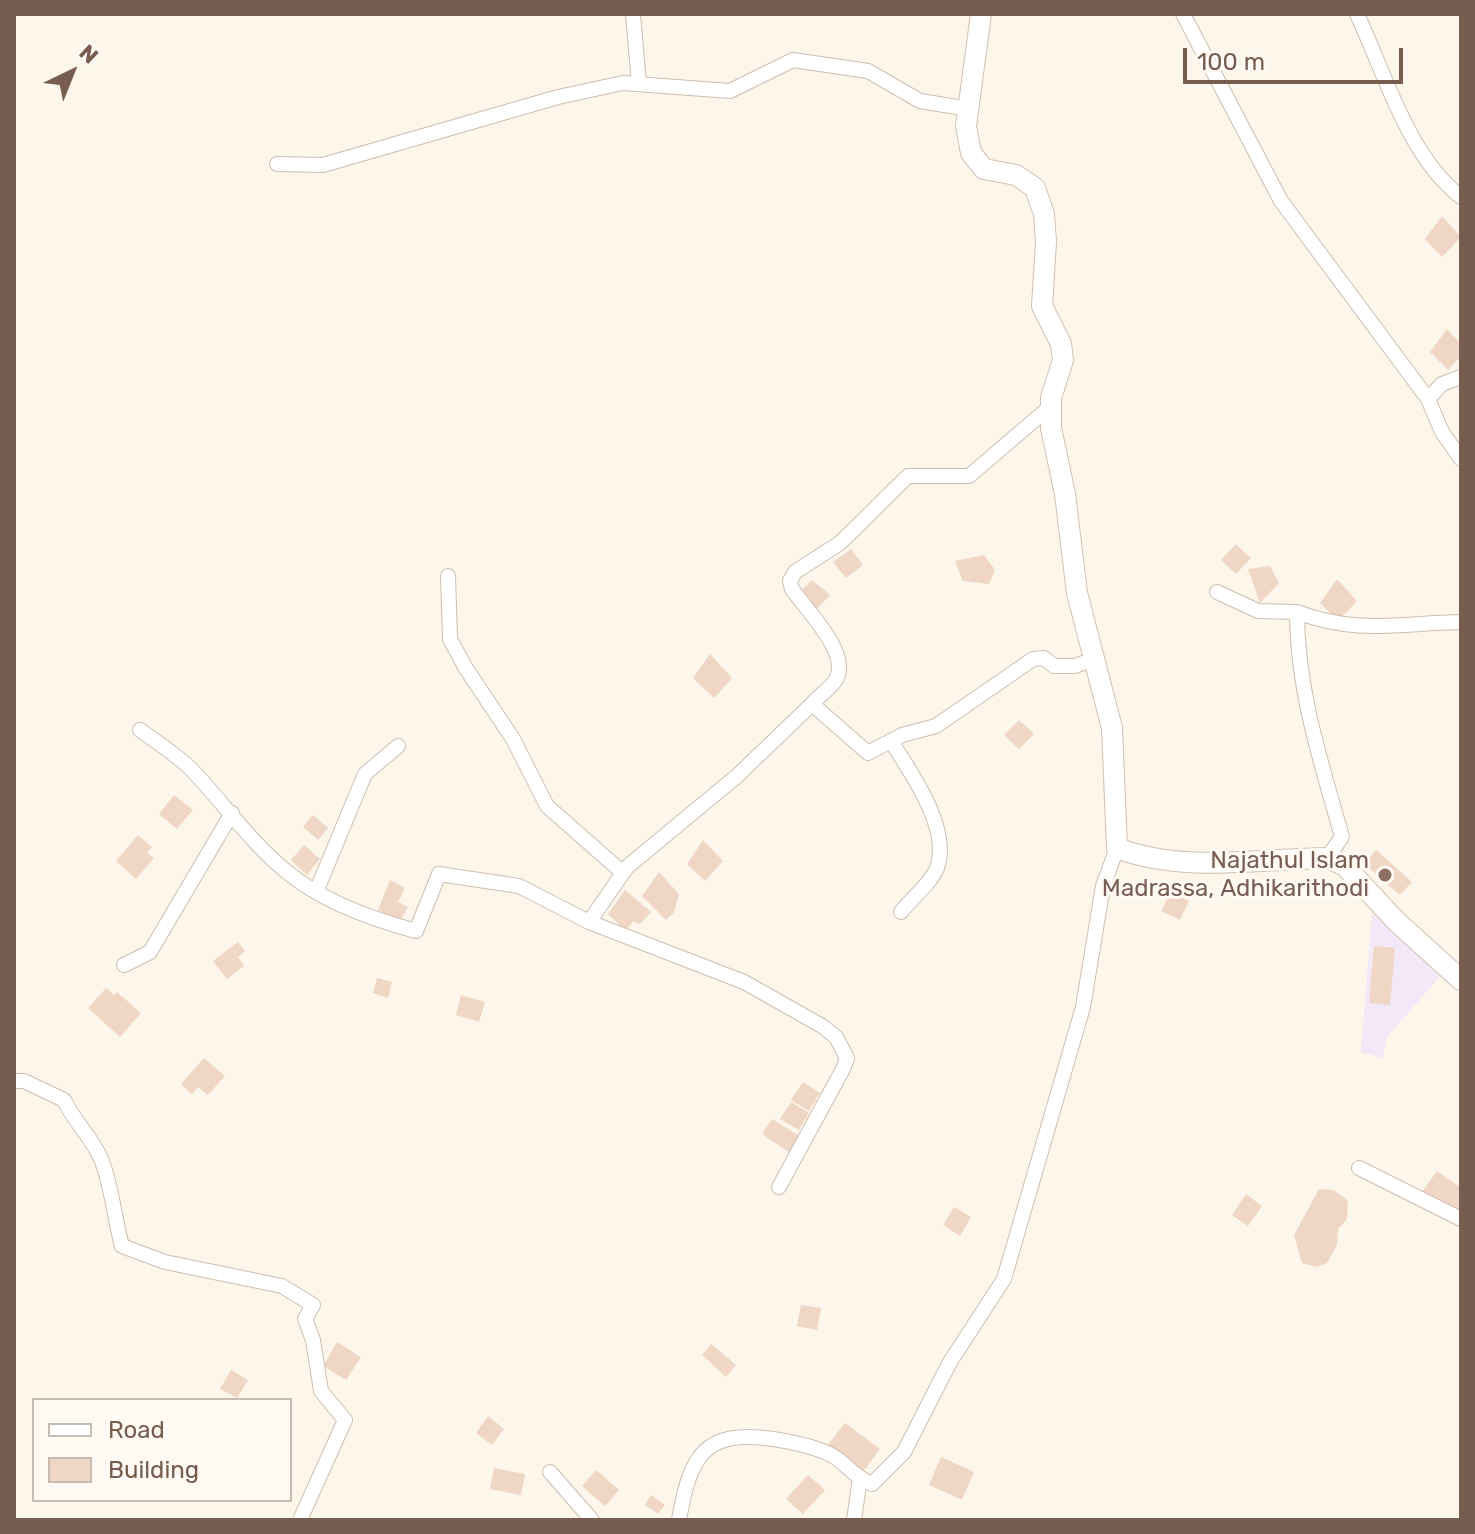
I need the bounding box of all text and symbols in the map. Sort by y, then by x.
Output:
north arrow [32,32,112,112]
scale bar [1187,32,1407,82]
text: N [74,39,104,69]
text: 100 m [1197,48,1265,76]
place label: Najathul Islam Madrassa, Adhikarithodi [1102,847,1369,903]
marker: Najathul Islam Madrassa, Adhikarithodi [1376,866,1394,884]
legend [32,1398,292,1502]
text: Road [108,1416,165,1444]
text: Building [108,1456,199,1484]

